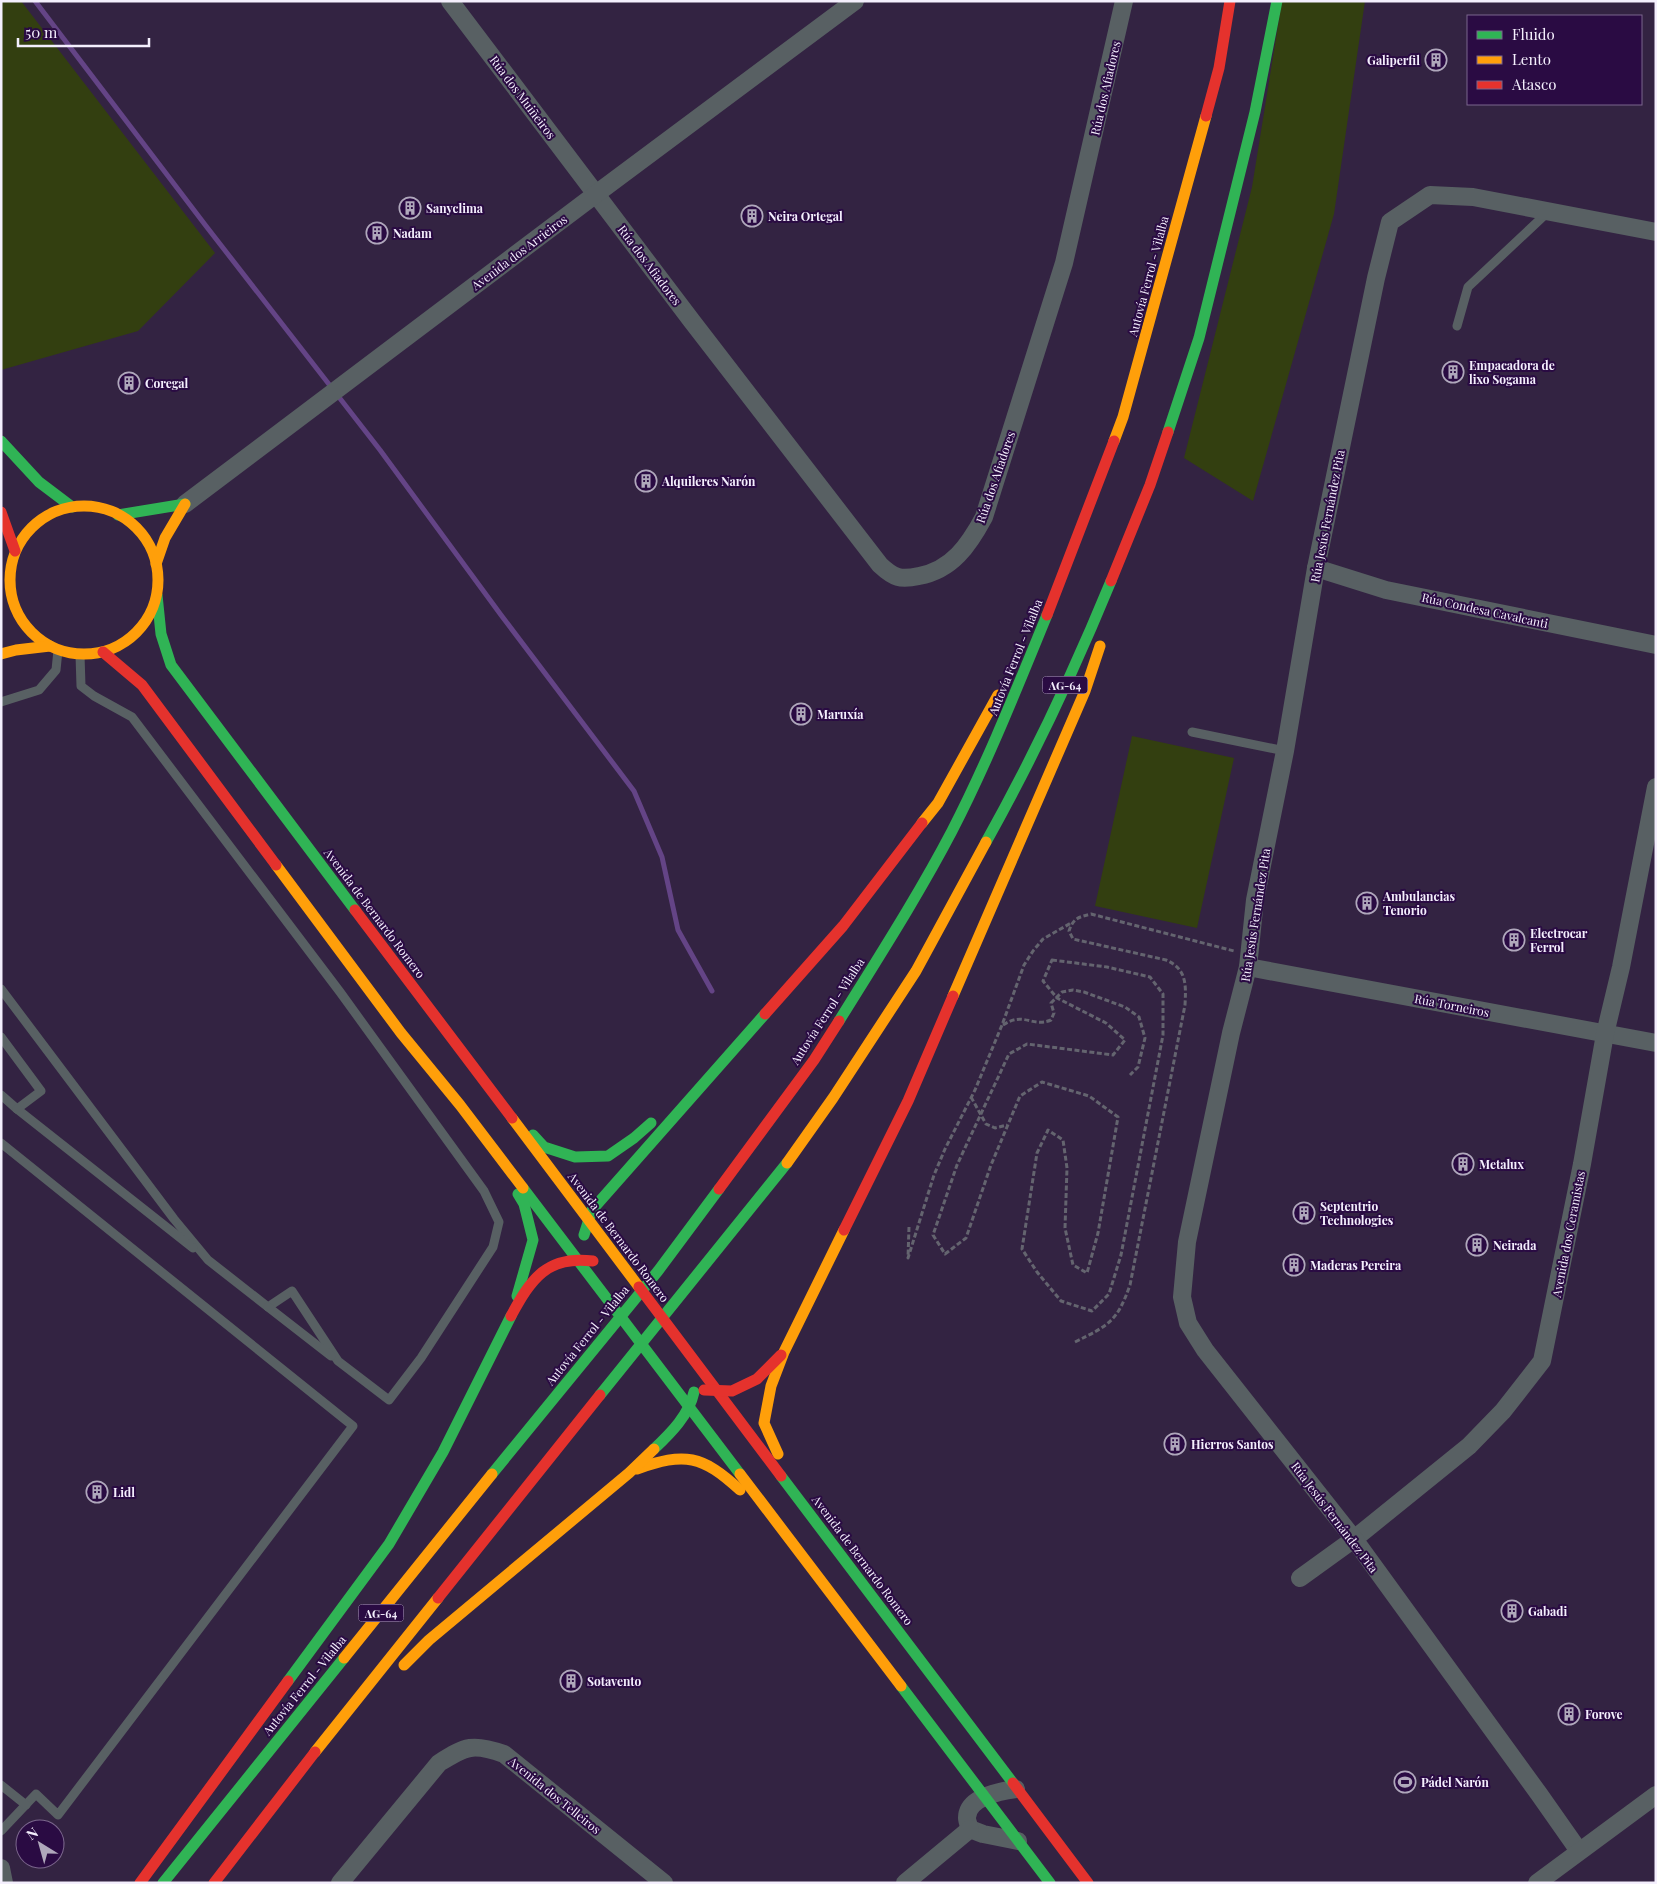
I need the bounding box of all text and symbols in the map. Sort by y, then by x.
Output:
scale bar [18,15,149,47]
legend [1467,15,1642,105]
text: 50 m [25,22,58,42]
text: Fluido [1512,24,1555,44]
street label: Rúa dos Afiadores [1086,39,1124,137]
building icon: Galiperfil [1424,48,1448,72]
text: Lento [1512,49,1551,69]
street label: Rúa dos Muiñeiros [486,52,560,142]
place label: Galiperfil [1367,52,1420,68]
text: Atasco [1511,74,1556,94]
building icon: Sanyclima [398,196,422,220]
place label: Sanyclima [426,200,484,216]
building icon: Neira Ortegal [740,204,764,228]
place label: Neira Ortegal [768,208,843,224]
street label: Avenida dos Arrieiros [467,211,570,294]
street label: Autovía Ferrol - Vilalba [1124,214,1172,339]
building icon: Nadam [365,221,389,245]
street label: Rúa dos Afiadores [615,222,685,308]
place label: Nadam [393,225,432,241]
place label: Empacadora de lixo Sogama [1469,357,1555,387]
building icon: Empacadora de lixo Sogama [1441,360,1465,384]
building icon: Coregal [117,371,141,395]
place label: Coregal [145,375,188,391]
street label: Rúa dos Afiadores [972,429,1018,525]
street label: Rúa Jesús Fernández Pita [1306,448,1348,584]
building icon: Alquileres Narón [634,469,658,493]
place label: Alquileres Narón [661,473,756,489]
street label: Rúa Condesa Cavalcanti [1420,589,1550,631]
street label: Autovía Ferrol - Vilalba [984,597,1046,718]
road number: AG-64 [1042,676,1088,694]
building icon: Maruxía [789,702,813,726]
place label: Maruxía [817,706,864,722]
street label: Avenida de Bernardo Romero [320,844,429,981]
street label: Rúa Jesús Fernández Pita [1237,847,1273,983]
place label: Ambulancias Tenorio [1382,888,1455,918]
building icon: Ambulancias Tenorio [1355,891,1379,915]
place label: Electrocar Ferrol [1530,925,1588,955]
building icon: Electrocar Ferrol [1502,928,1526,952]
street label: Autovía Ferrol - Vilalba [786,955,867,1068]
street label: Rúa Torneiros [1413,990,1491,1020]
building icon: Metalux [1451,1152,1475,1176]
place label: Metalux [1479,1156,1524,1172]
street label: Avenida de Bernardo Romero [564,1168,673,1305]
street label: Avenida dos Ceramistas [1548,1169,1588,1300]
place label: Septentrio Technologies [1320,1198,1394,1228]
building icon: Septentrio Technologies [1292,1201,1316,1225]
building icon: Neirada [1465,1233,1489,1257]
place label: Neirada [1493,1237,1537,1253]
building icon: Maderas Pereira [1282,1253,1306,1277]
place label: Maderas Pereira [1310,1257,1402,1273]
street label: Autovía Ferrol - Vilalba [541,1282,632,1389]
building icon: Hierros Santos [1163,1432,1187,1456]
place label: Hierros Santos [1191,1436,1274,1452]
street label: Rúa Jesús Fernández Pita [1288,1458,1382,1576]
building icon: Lidl [85,1480,109,1504]
place label: Lidl [113,1484,135,1500]
street label: Avenida de Bernardo Romero [808,1491,917,1628]
building icon: Gabadi [1500,1599,1524,1623]
place label: Gabadi [1528,1603,1567,1619]
road number: AG-64 [358,1605,404,1622]
street label: Autovía Ferrol - Vilalba [258,1632,349,1739]
building icon: Sotavento [559,1669,583,1693]
place label: Sotavento [587,1673,642,1689]
building icon: Forove [1557,1702,1581,1726]
place label: Forove [1585,1706,1623,1722]
street label: Avenida dos Telleiros [505,1752,604,1837]
sports icon: Pádel Narón [1393,1770,1417,1794]
place label: Pádel Narón [1421,1774,1489,1790]
north arrow [15,1819,65,1869]
text: N [22,1823,42,1844]

